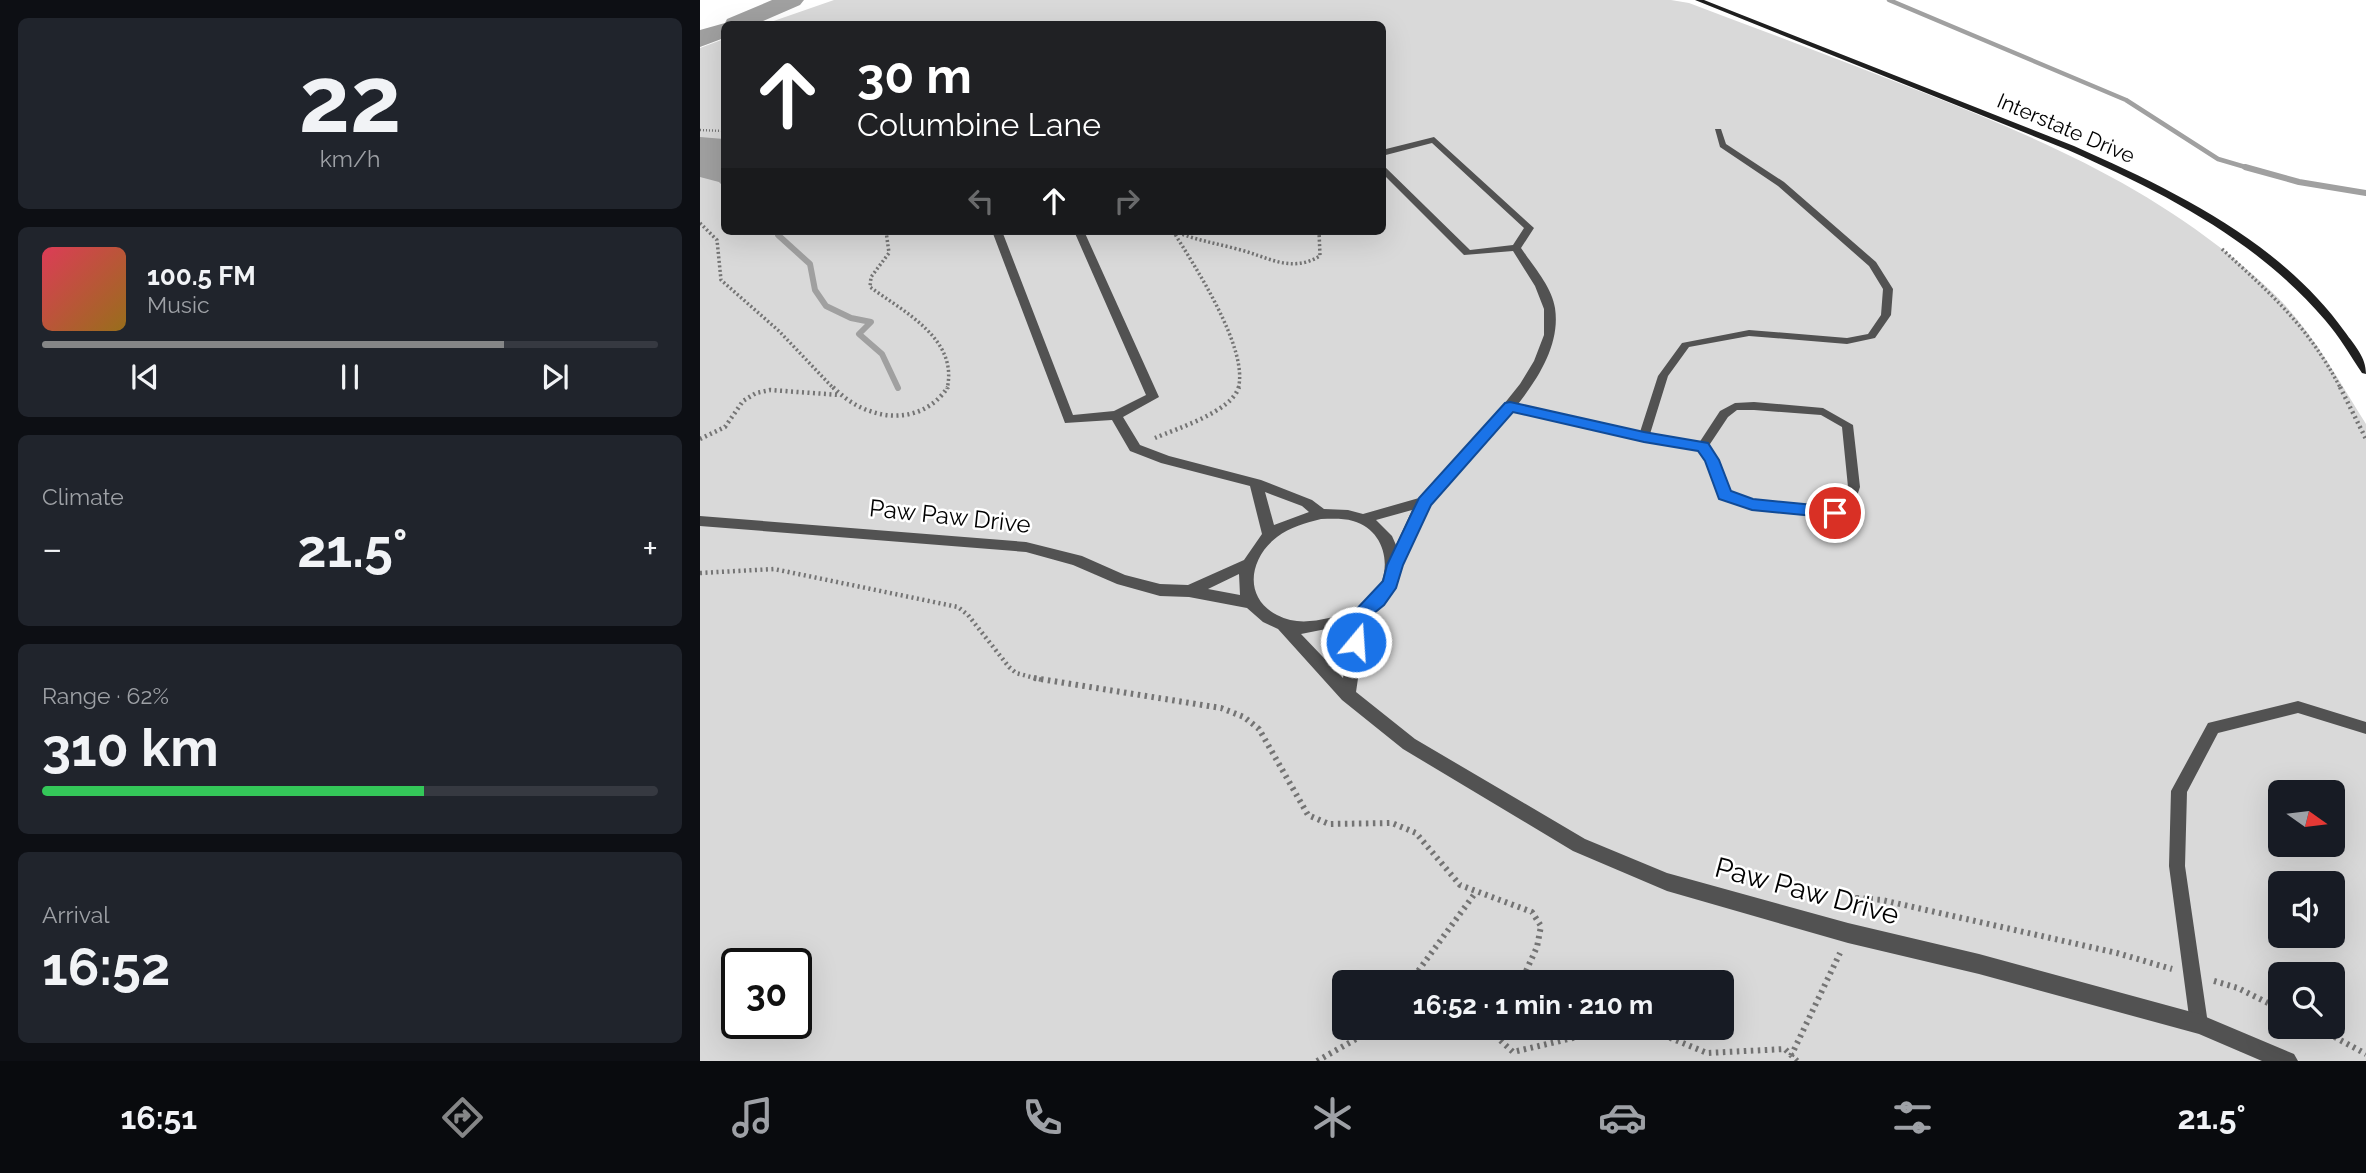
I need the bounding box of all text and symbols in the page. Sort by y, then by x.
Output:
text: 22 [299,46,401,153]
text: 30 m [857,47,972,104]
icon: ahead [742,49,833,140]
street label: Interstate Drive [1993,88,2139,168]
text: Columbine Lane [857,106,1101,143]
text: km/h [320,145,380,172]
icon: left [962,182,1000,220]
icon: ahead [1035,182,1073,220]
icon: right [1108,182,1146,220]
text: 100.5 FM [147,261,256,291]
text: Music [147,291,210,318]
icon: previous [126,358,164,396]
icon: pause [331,358,369,396]
icon: next [536,358,574,396]
text: Climate [42,483,124,510]
pin [1805,483,1865,543]
street label: Paw Paw Drive [868,493,1032,539]
icon: arrive [1816,494,1854,532]
text: 21.5° [297,518,408,579]
text: − [42,526,62,571]
text: + [642,526,658,571]
position arrow [1319,605,1393,679]
text: Range · 62% [42,682,169,709]
text: 310 km [42,717,219,778]
north arrow [2268,780,2345,858]
map controls [2268,780,2345,1039]
street label: Paw Paw Drive [1711,851,1903,931]
button: sound [2268,871,2345,948]
text: Arrival [42,901,109,928]
text: 16:52 [42,936,170,997]
speed limit sign: 30 [721,948,812,1039]
button: search [2268,962,2345,1039]
text: 16:52 · 1 min · 210 m [1413,990,1653,1020]
icon: directions [438,1093,487,1142]
icon: music [728,1093,777,1142]
icon: phone [1018,1093,1067,1142]
icon: climate [1308,1093,1357,1142]
icon: car [1598,1093,1647,1142]
icon: filters [1888,1093,1937,1142]
text: 16:51 [120,1099,197,1136]
text: 21.5° [2178,1099,2246,1136]

